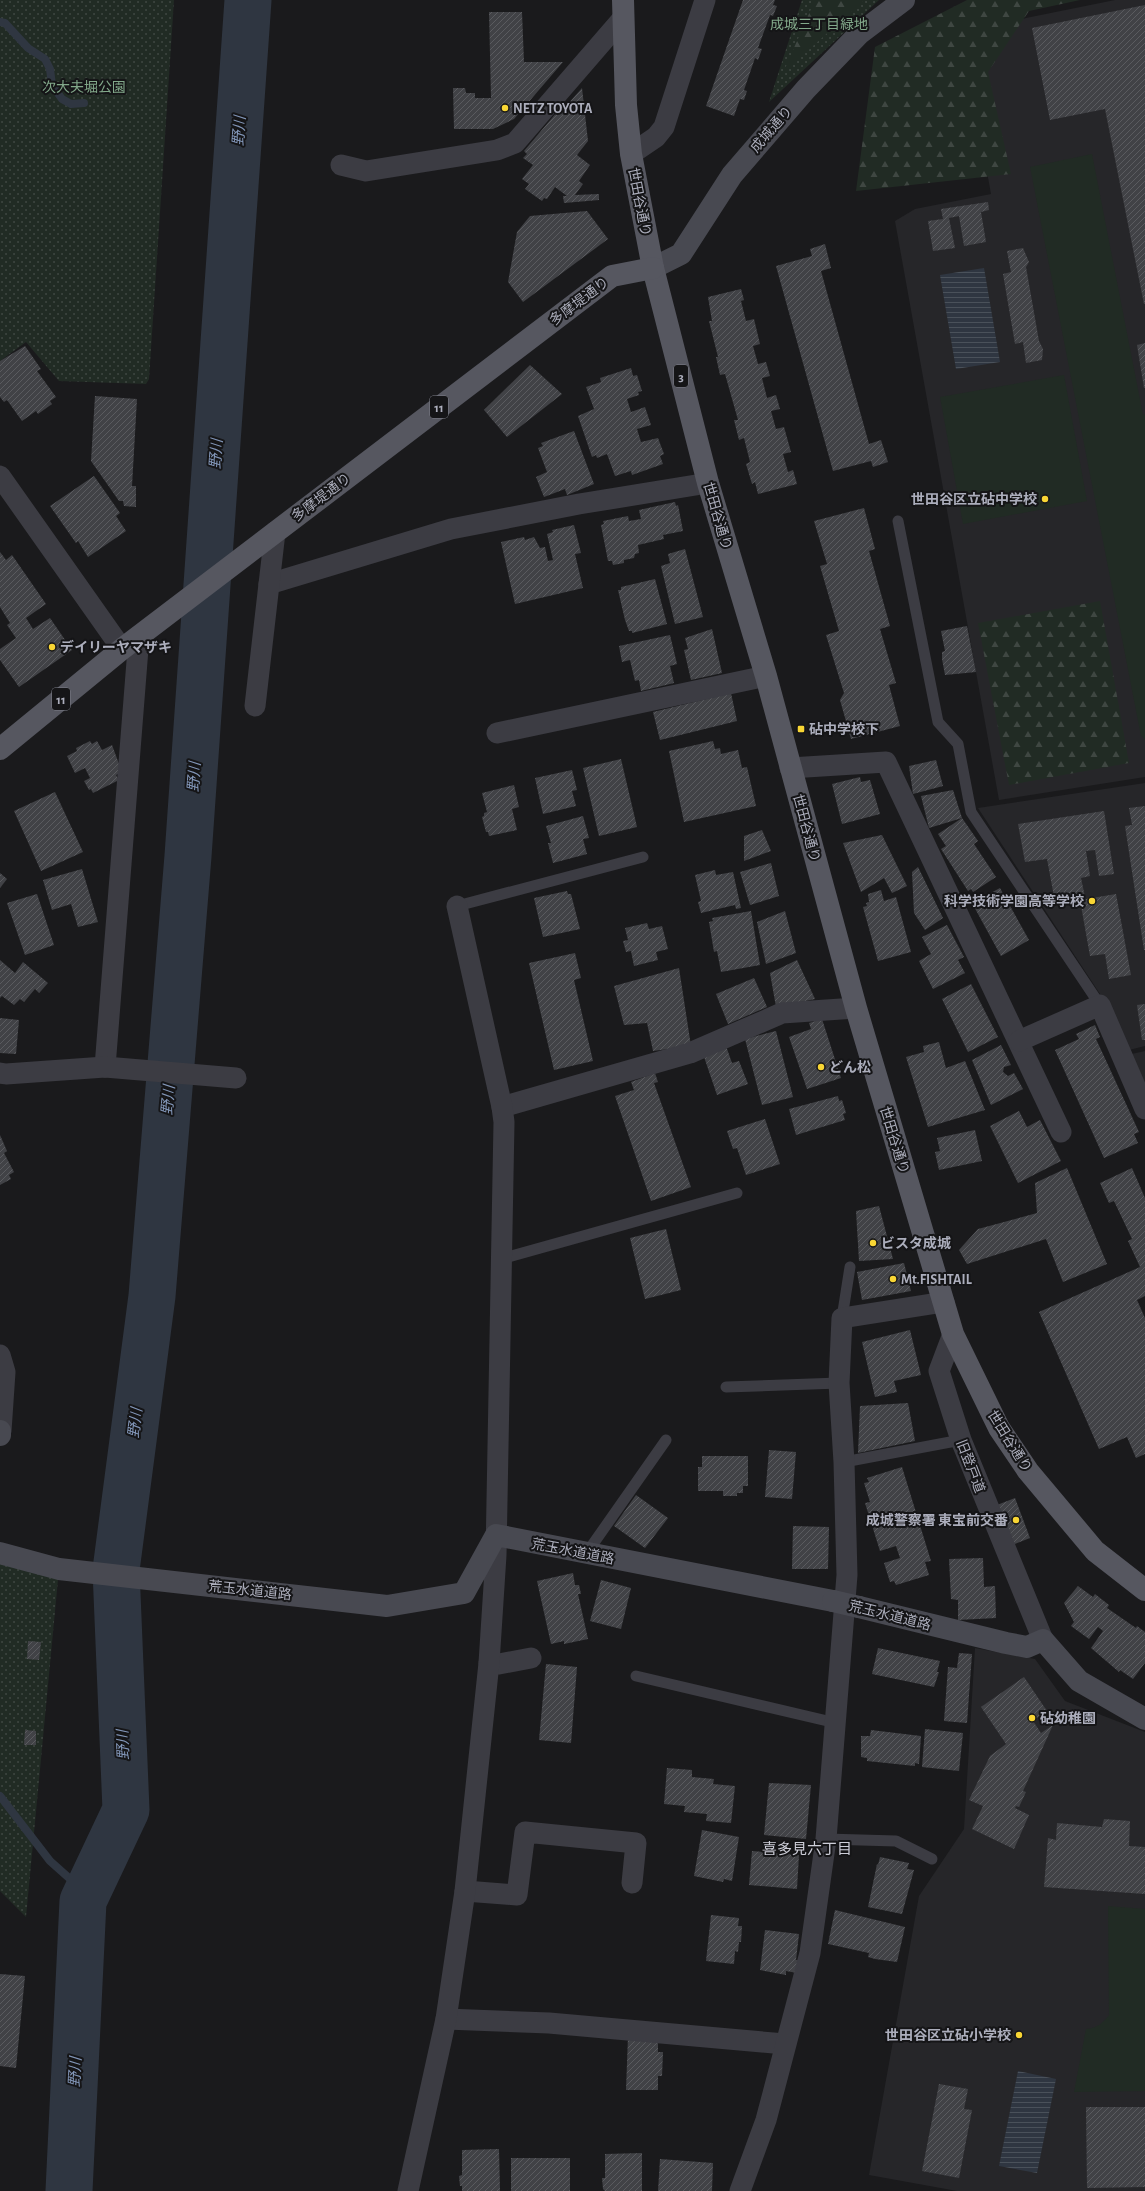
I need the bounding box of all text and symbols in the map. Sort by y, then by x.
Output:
park label: 成城三丁目緑地 [770,17,868,32]
park label: 次大夫堀公園 [42,80,126,95]
place label: NETZ TOYOTA [513,102,593,116]
marker: NETZ TOYOTA [500,103,510,113]
street label: 成城通り [747,103,795,155]
water label: 野川 [231,114,248,147]
street label: 世田谷通り [625,166,654,238]
street label: 多摩堤通り [547,274,612,328]
road number: 3 [674,365,688,387]
road number: 11 [430,396,448,418]
water label: 野川 [208,437,225,470]
street label: 多摩堤通り [289,470,354,524]
street label: 世田谷通り [701,480,734,552]
place label: 世田谷区立砧中学校 [911,492,1037,507]
marker: 世田谷区立砧中学校 [1040,494,1050,504]
place label: デイリーヤマザキ [60,639,172,655]
marker: デイリーヤマザキ [47,642,57,652]
road number: 11 [52,688,70,710]
place label: 砧中学校下 [809,722,879,737]
marker: 砧中学校下 [796,724,806,734]
water label: 野川 [186,760,203,793]
street label: 世田谷通り [790,792,823,864]
place label: 科学技術学園高等学校 [944,893,1084,909]
marker: 科学技術学園高等学校 [1087,896,1097,906]
place label: どん松 [829,1060,871,1075]
marker: どん松 [816,1062,826,1072]
water label: 野川 [160,1082,177,1116]
street label: 世田谷通り [877,1104,912,1176]
place label: ビスタ成城 [881,1235,951,1251]
marker: ビスタ成城 [868,1238,878,1248]
place label: Mt.FISHTAIL [901,1273,973,1287]
marker: Mt.FISHTAIL [888,1274,898,1284]
water label: 野川 [126,1405,145,1439]
street label: 世田谷通り [985,1408,1034,1475]
street label: 旧登戸道 [953,1437,988,1495]
place label: 成城警察署 東宝前交番 [866,1512,1008,1528]
marker: 成城警察署 東宝前交番 [1011,1515,1021,1525]
street label: 荒玉水道道路 [530,1536,616,1567]
street label: 荒玉水道道路 [207,1579,293,1602]
street label: 荒玉水道道路 [847,1598,932,1633]
place label: 砧幼稚園 [1040,1710,1096,1726]
marker: 砧幼稚園 [1027,1713,1037,1723]
water label: 野川 [115,1728,132,1760]
district label: 喜多見六丁目 [762,1841,852,1857]
place label: 世田谷区立砧小学校 [885,2028,1011,2043]
marker: 世田谷区立砧小学校 [1014,2030,1024,2040]
water label: 野川 [67,2055,84,2087]

